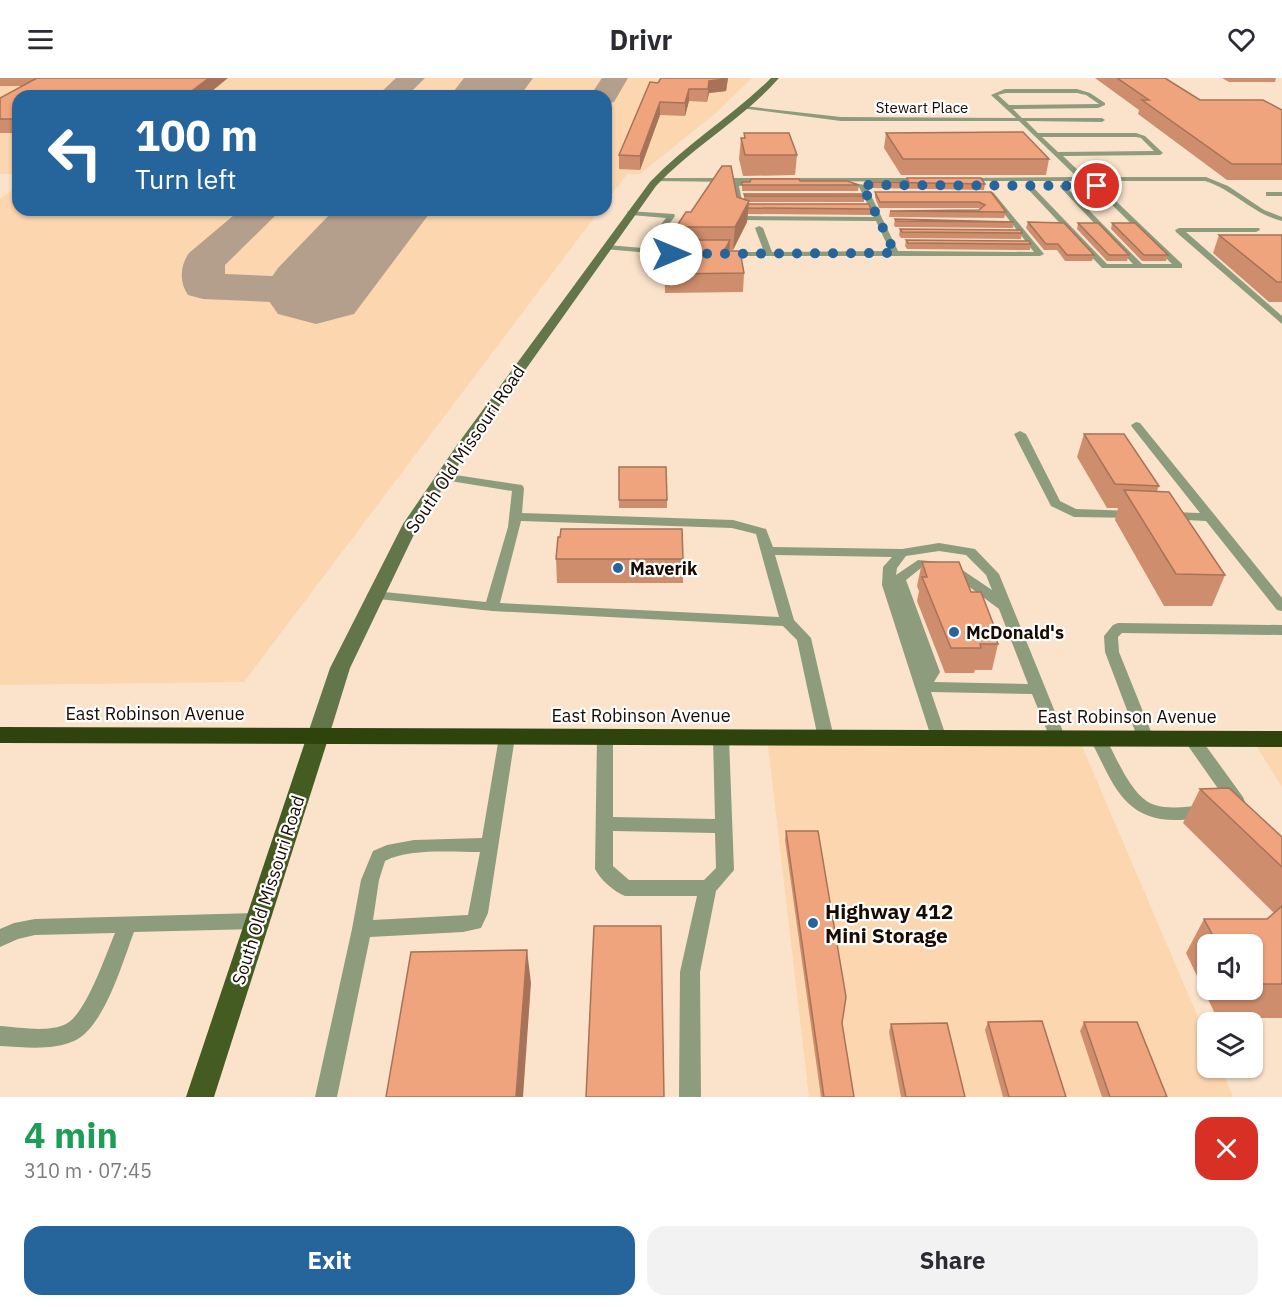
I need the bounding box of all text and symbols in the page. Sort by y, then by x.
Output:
text: Drivr [610,22,672,57]
icon: menu [24,23,57,56]
icon: heart [1225,23,1258,56]
street label: Stewart Place [876,98,968,117]
text: 100 m [135,108,258,163]
icon: left [36,114,114,192]
pin [1071,160,1122,211]
text: Turn left [135,161,236,196]
icon: arrive [1080,169,1113,202]
position arrow [639,222,703,286]
street label: South Old Missouri Road [400,361,530,537]
place label: Maverik [630,557,698,580]
marker: Maverik [611,561,625,575]
place label: McDonald's [966,621,1064,644]
marker: McDonald's [947,625,961,639]
street label: East Robinson Avenue [65,702,245,725]
street label: East Robinson Avenue [551,704,731,727]
street label: East Robinson Avenue [1037,705,1217,728]
street label: South Old Missouri Road [227,793,309,987]
place label: Highway 412 Mini Storage [825,897,953,949]
marker: Highway 412 Mini Storage [806,916,820,930]
map controls [1197,934,1263,1078]
button: sound [1197,934,1263,1000]
button: layers [1197,1012,1263,1078]
text: 4 min [24,1111,118,1158]
button: close [1195,1117,1258,1180]
text: 310 m · 07:45 [24,1157,152,1184]
button: Exit [24,1226,635,1295]
button: Share [647,1226,1258,1295]

